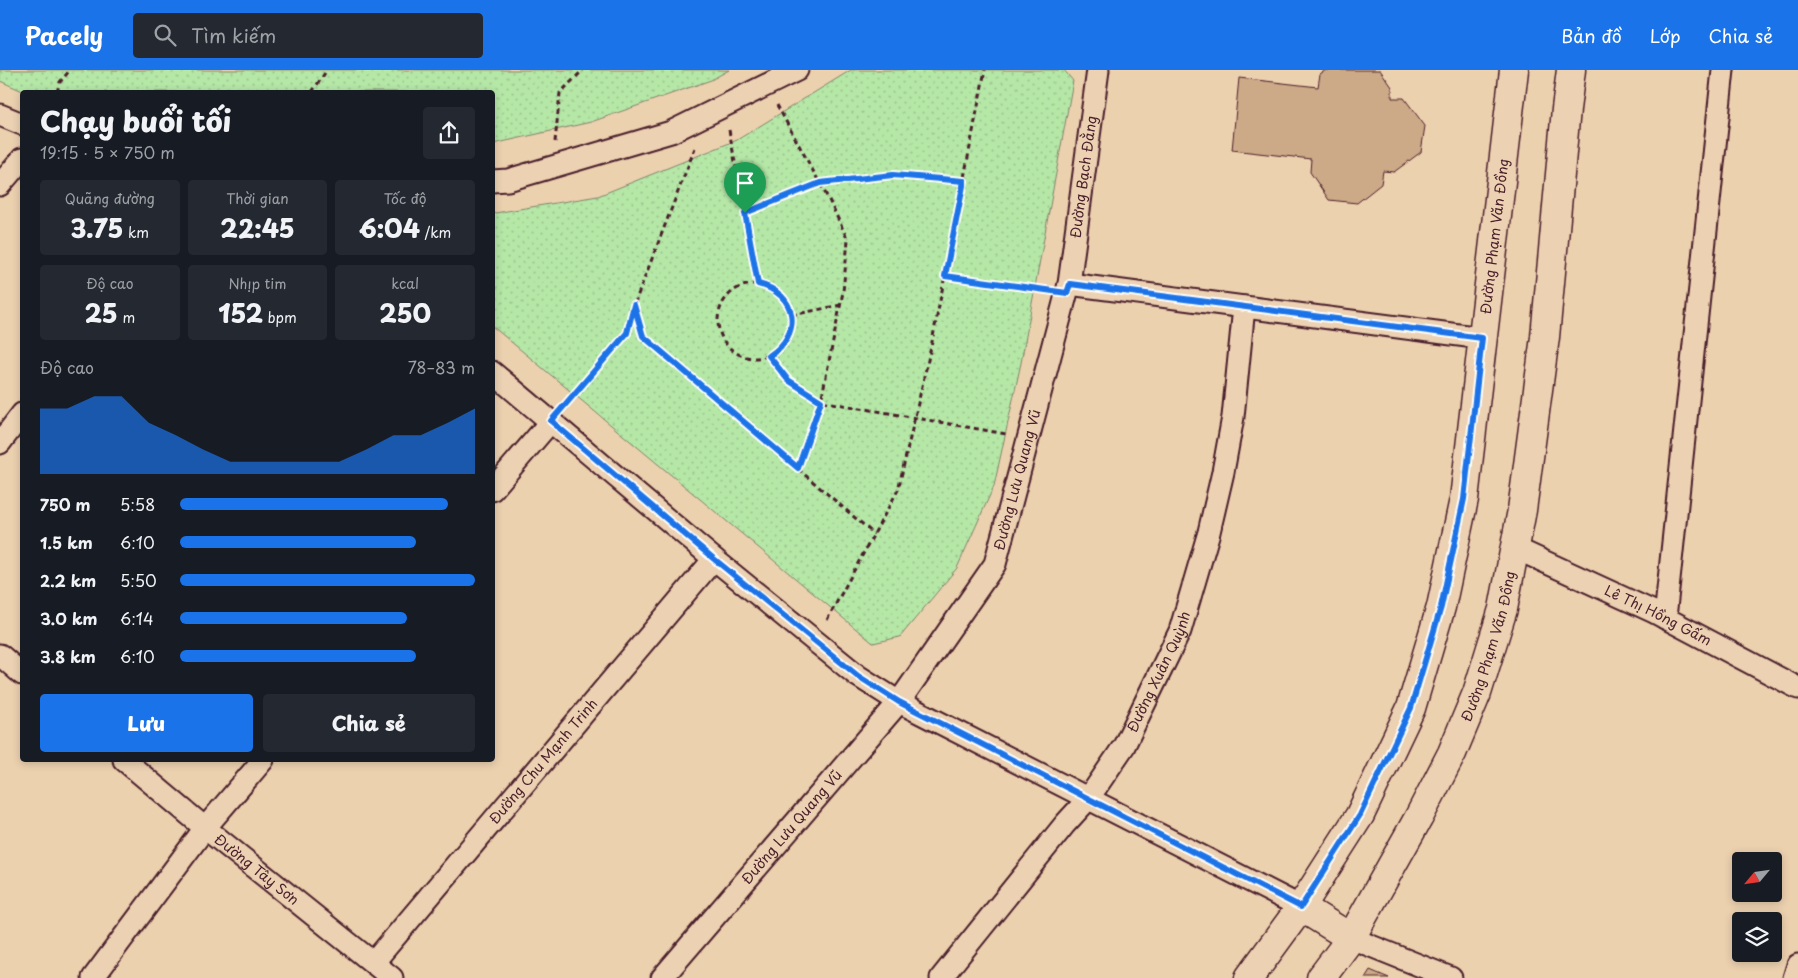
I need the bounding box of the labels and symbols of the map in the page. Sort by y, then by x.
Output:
street label: Đường Bạch Đằng [1064,114,1102,239]
street label: Đường Phạm Văn Đồng [1475,157,1514,315]
pin [724,162,766,213]
street label: Đường Lưu Quang Vũ [988,407,1045,552]
street label: Đường Phạm Văn Đồng [1455,569,1520,725]
street label: Lê Thị Hồng Gấm [1601,580,1715,651]
street label: Đường Xuân Quỳnh [1121,609,1195,736]
street label: Đường Chu Mạnh Trinh [484,694,602,828]
street label: Đường Lưu Quang Vũ [736,765,846,889]
street label: Đường Tây Sơn [210,828,304,910]
north arrow [1732,852,1782,902]

